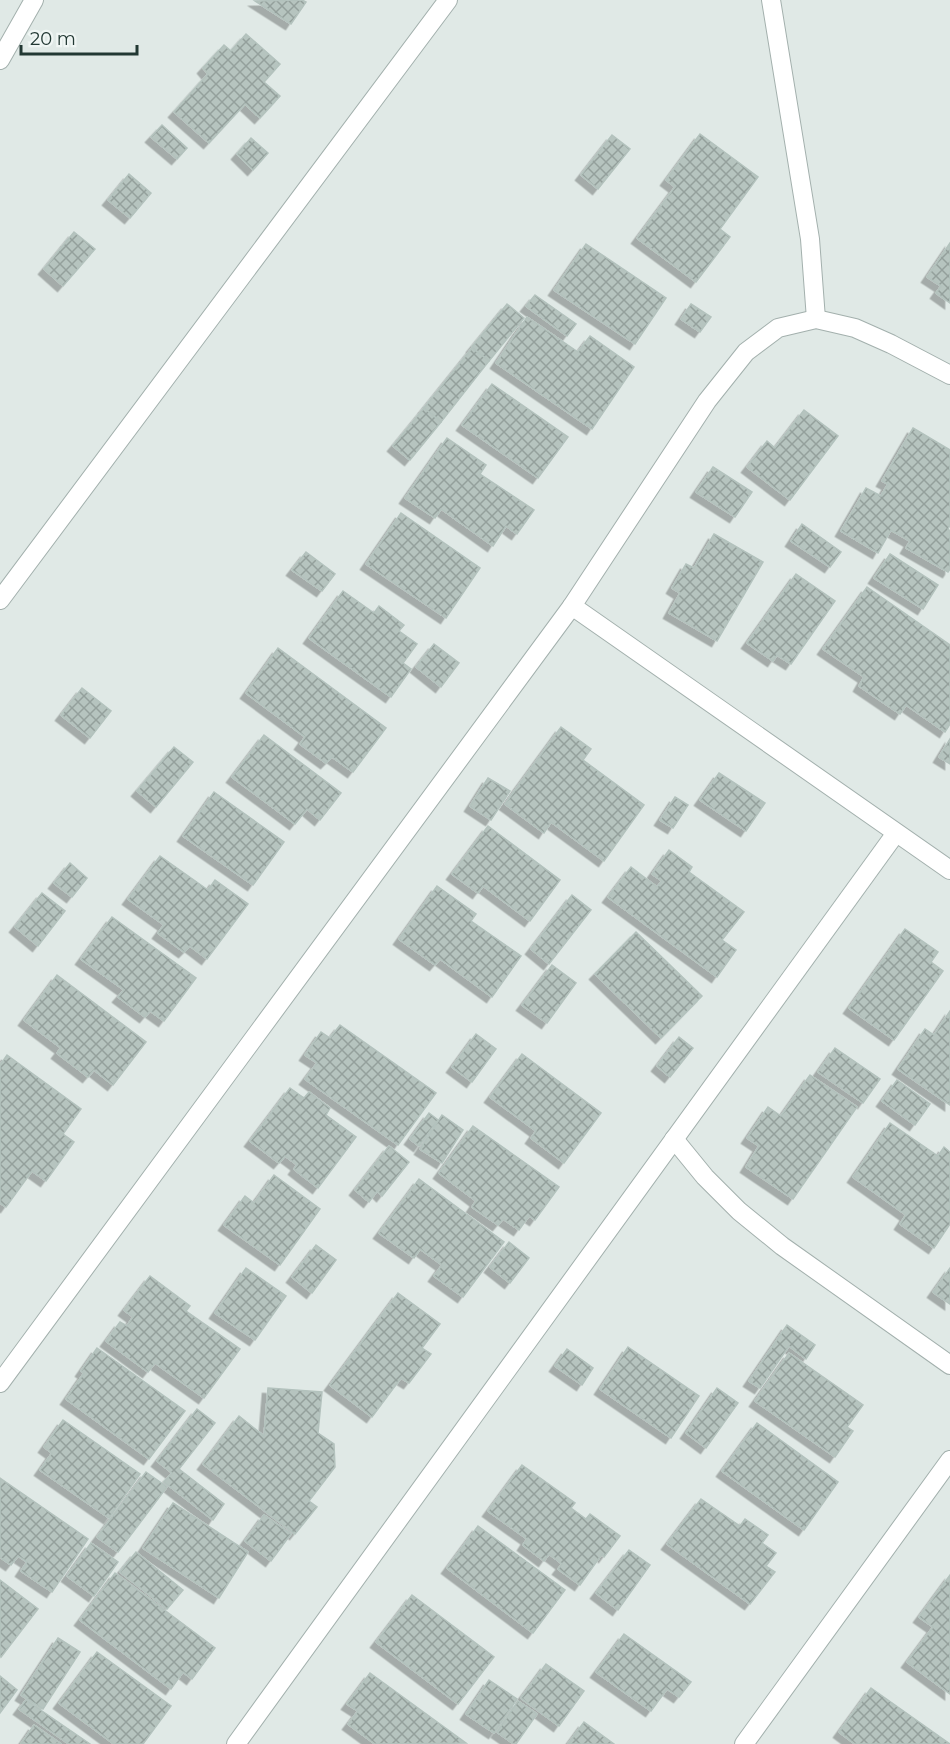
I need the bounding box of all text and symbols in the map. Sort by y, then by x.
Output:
scale bar [21,18,136,56]
text: 20 m [30,28,76,50]

